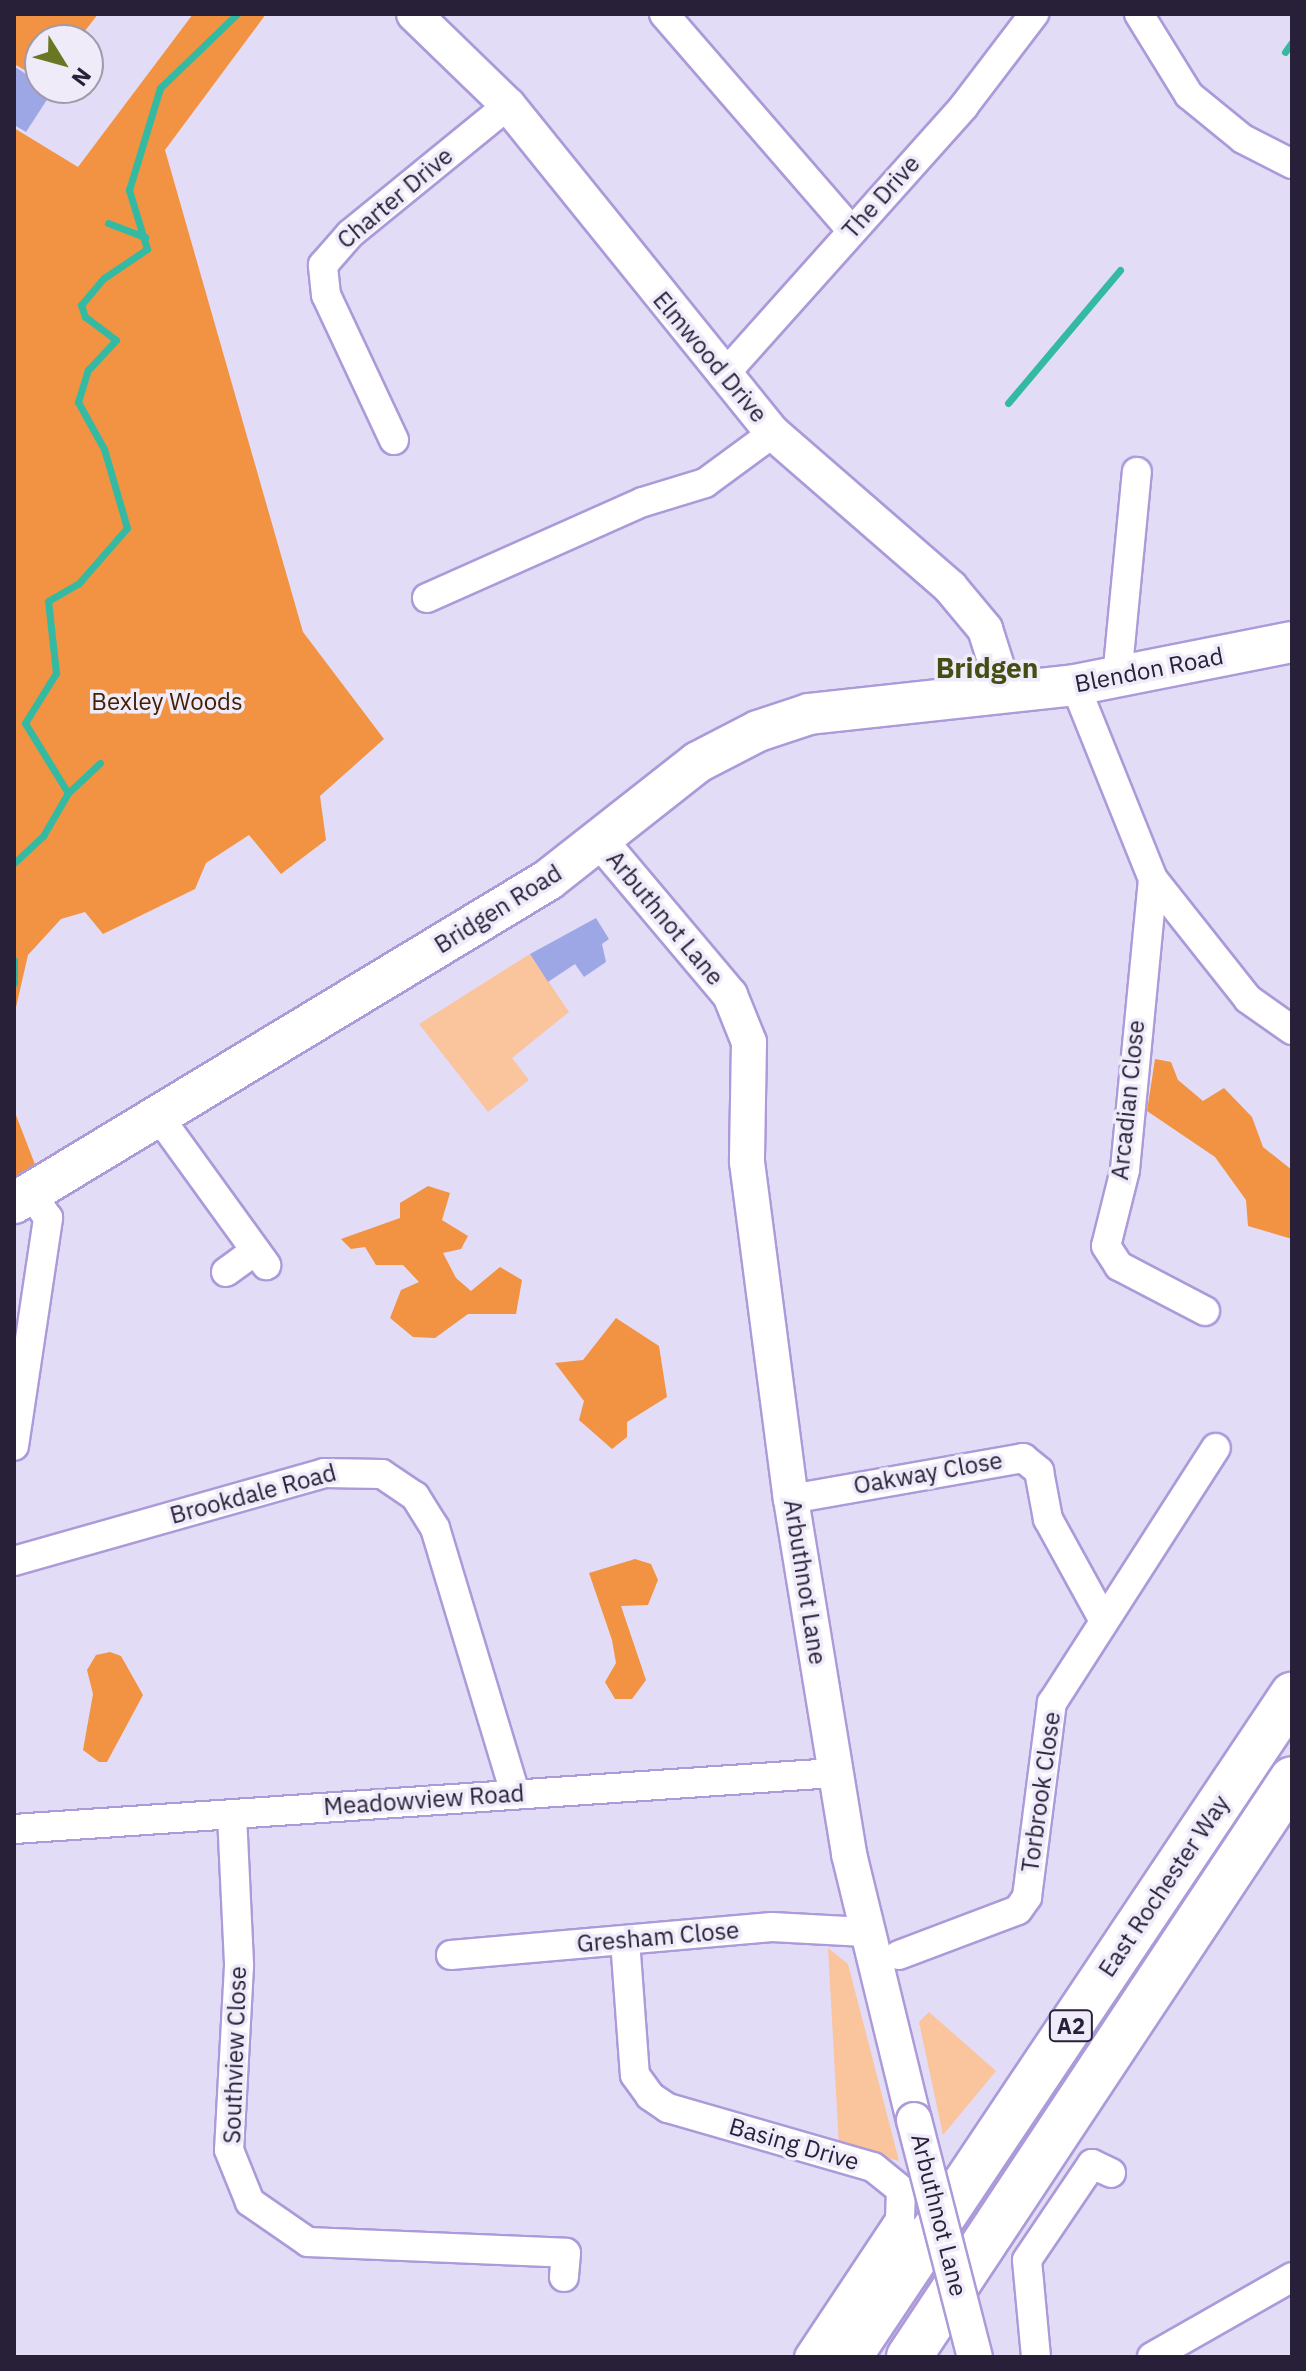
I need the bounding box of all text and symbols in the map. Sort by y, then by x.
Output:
north arrow [24,24,104,104]
text: N [66,62,98,93]
street label: Charter Drive [331,141,459,255]
street label: The Drive [836,149,926,245]
street label: Elmwood Drive [647,286,773,428]
street label: Blendon Road [1072,641,1226,699]
district label: Bridgen [936,651,1038,685]
park label: Bexley Woods [91,688,243,716]
street label: Arbuthnot Lane [600,845,730,991]
street label: Bridgen Road [429,858,567,960]
street label: Arcadian Close [1105,1019,1151,1181]
street label: Oakway Close [851,1446,1005,1500]
street label: Brookdale Road [167,1458,339,1530]
street label: Arbuthnot Lane [778,1497,832,1667]
street label: Torbrook Close [1015,1710,1067,1874]
street label: Meadowview Road [323,1779,525,1821]
street label: East Rochester Way [1092,1790,1236,1982]
street label: Gresham Close [576,1916,740,1958]
street label: Southview Close [218,1966,252,2144]
road number: A2 [1047,2008,1095,2044]
street label: Basing Drive [726,2112,862,2176]
street label: Arbuthnot Lane [905,2131,973,2299]

